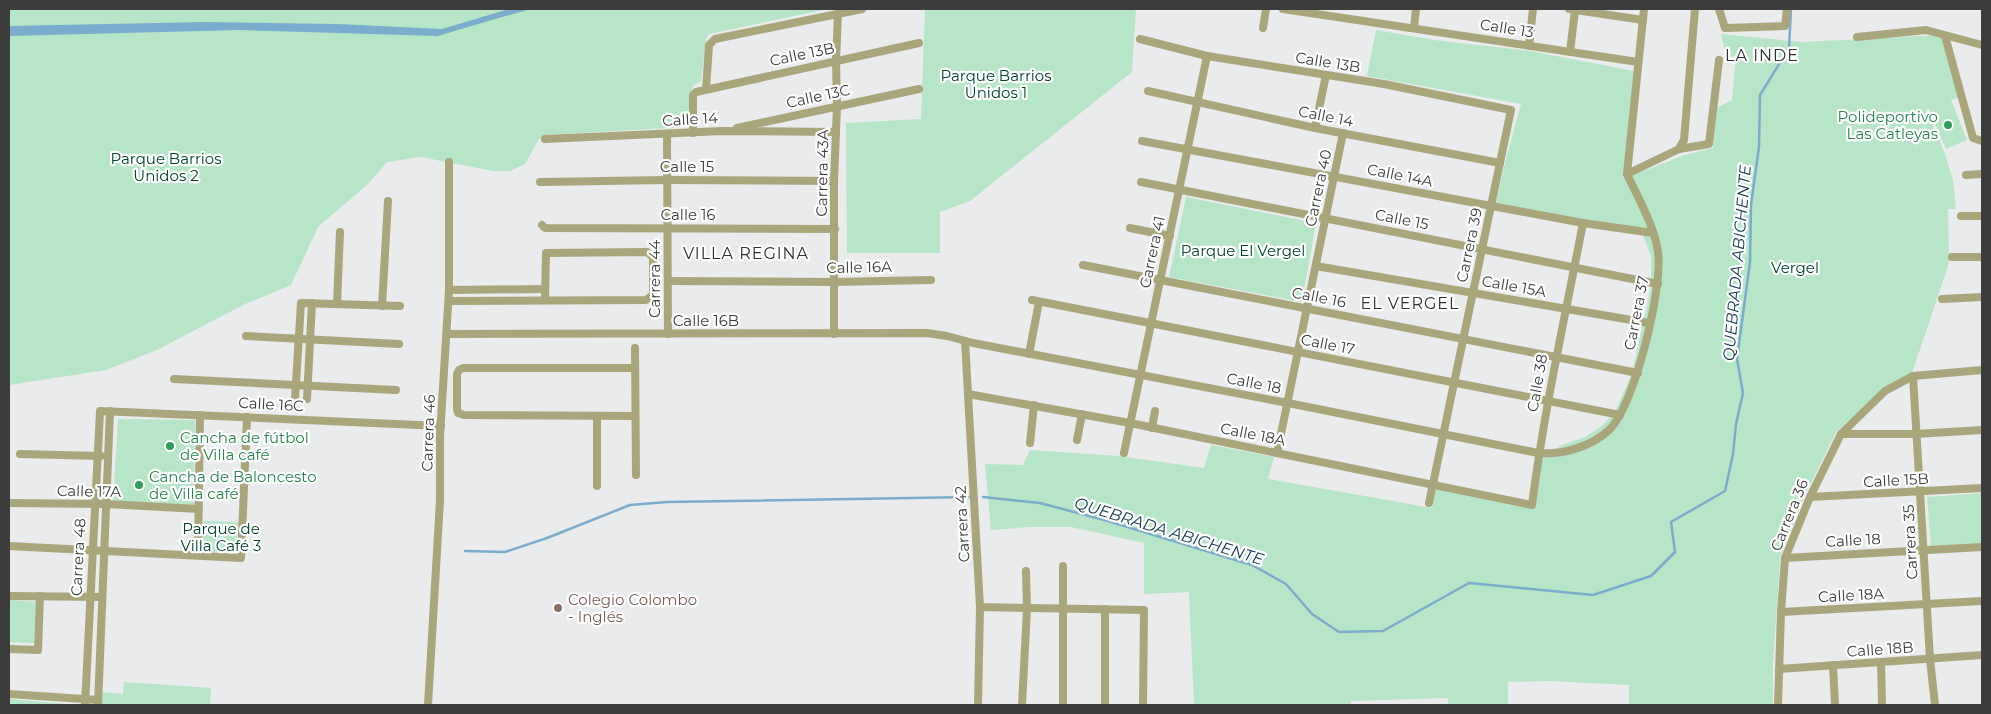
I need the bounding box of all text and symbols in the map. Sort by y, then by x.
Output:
street label: Calle 13 [1479,14,1535,42]
street label: Calle 13B [768,38,836,70]
district label: LA INDE [1725,46,1799,65]
street label: Calle 13B [1294,47,1362,77]
park label: Parque Barrios Unidos 1 [940,66,1052,102]
street label: Calle 13C [784,80,852,112]
street label: Calle 14 [1297,101,1355,131]
place label: Polideportivo Las Catleyas [1837,107,1938,143]
street label: Calle 14 [662,108,718,130]
marker: Polideportivo Las Catleyas [1942,119,1954,131]
street label: Carrera 43A [812,129,832,217]
street label: Carrera 40 [1301,148,1335,228]
park label: Parque Barrios Unidos 2 [110,149,222,185]
street label: Calle 15 [660,157,714,176]
street label: Calle 14A [1366,159,1435,191]
water label: QUEBRADA ABICHENTE [1719,164,1755,362]
street label: Calle 15 [1374,204,1430,234]
street label: Calle 16 [661,205,715,224]
street label: Carrera 39 [1452,206,1486,284]
street label: Carrera 41 [1135,214,1169,290]
street label: Carrera 44 [645,240,664,318]
park label: Parque El Vergel [1181,241,1305,260]
district label: VILLA REGINA [683,244,809,263]
street label: Calle 16A [826,257,892,277]
park label: Vergel [1771,258,1819,277]
street label: Calle 15A [1480,271,1548,301]
street label: Carrera 37 [1619,274,1653,352]
street label: Calle 16 [1290,282,1348,312]
district label: EL VERGEL [1360,294,1460,313]
street label: Calle 16B [673,311,739,330]
street label: Calle 17 [1299,329,1357,359]
street label: Calle 38 [1523,353,1551,413]
street label: Calle 18 [1225,368,1283,398]
street label: Calle 16C [238,393,305,415]
street label: Carrera 46 [417,394,439,472]
street label: Calle 18A [1219,418,1287,450]
place label: Cancha de fútbol de Villa café [180,428,309,464]
marker: Cancha de fútbol de Villa café [164,440,176,452]
place label: Cancha de Baloncesto de Villa café [149,467,317,503]
street label: Calle 15B [1863,469,1929,491]
street label: Carrera 36 [1766,476,1812,554]
marker: Cancha de Baloncesto de Villa café [133,479,145,491]
street label: Calle 17A [57,481,122,501]
street label: Carrera 42 [951,485,973,563]
water label: QUEBRADA ABICHENTE [1072,493,1266,569]
street label: Carrera 35 [1899,504,1921,580]
street label: Carrera 48 [66,518,90,596]
park label: Parque de Villa Café 3 [181,519,261,555]
street label: Calle 18 [1825,529,1881,551]
street label: Calle 18A [1817,584,1885,606]
place label: Colegio Colombo - Inglés [568,590,697,626]
marker: Colegio Colombo - Inglés [552,602,564,614]
street label: Calle 18B [1846,637,1914,661]

